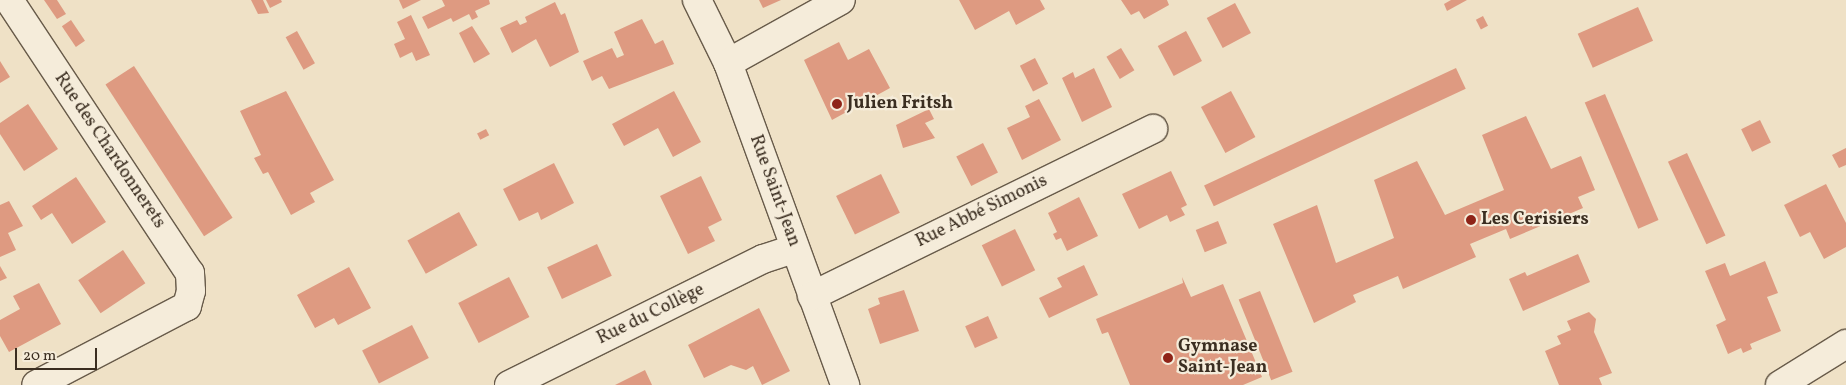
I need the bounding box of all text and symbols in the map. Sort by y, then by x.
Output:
street label: Rue des Chardonnerets [49,69,169,233]
place label: Julien Fritsh [847,93,953,115]
marker: Julien Fritsh [831,98,843,110]
street label: Rue Saint-Jean [744,132,804,250]
street label: Rue Abbé Simonis [913,171,1051,253]
place label: Les Cerisiers [1481,209,1589,231]
marker: Les Cerisiers [1465,214,1477,226]
street label: Rue du Collège [594,280,708,350]
place label: Gymnase Saint-Jean [1178,337,1267,379]
scale bar [18,338,100,370]
text: 20 m [23,346,56,367]
marker: Gymnase Saint-Jean [1162,352,1174,364]

